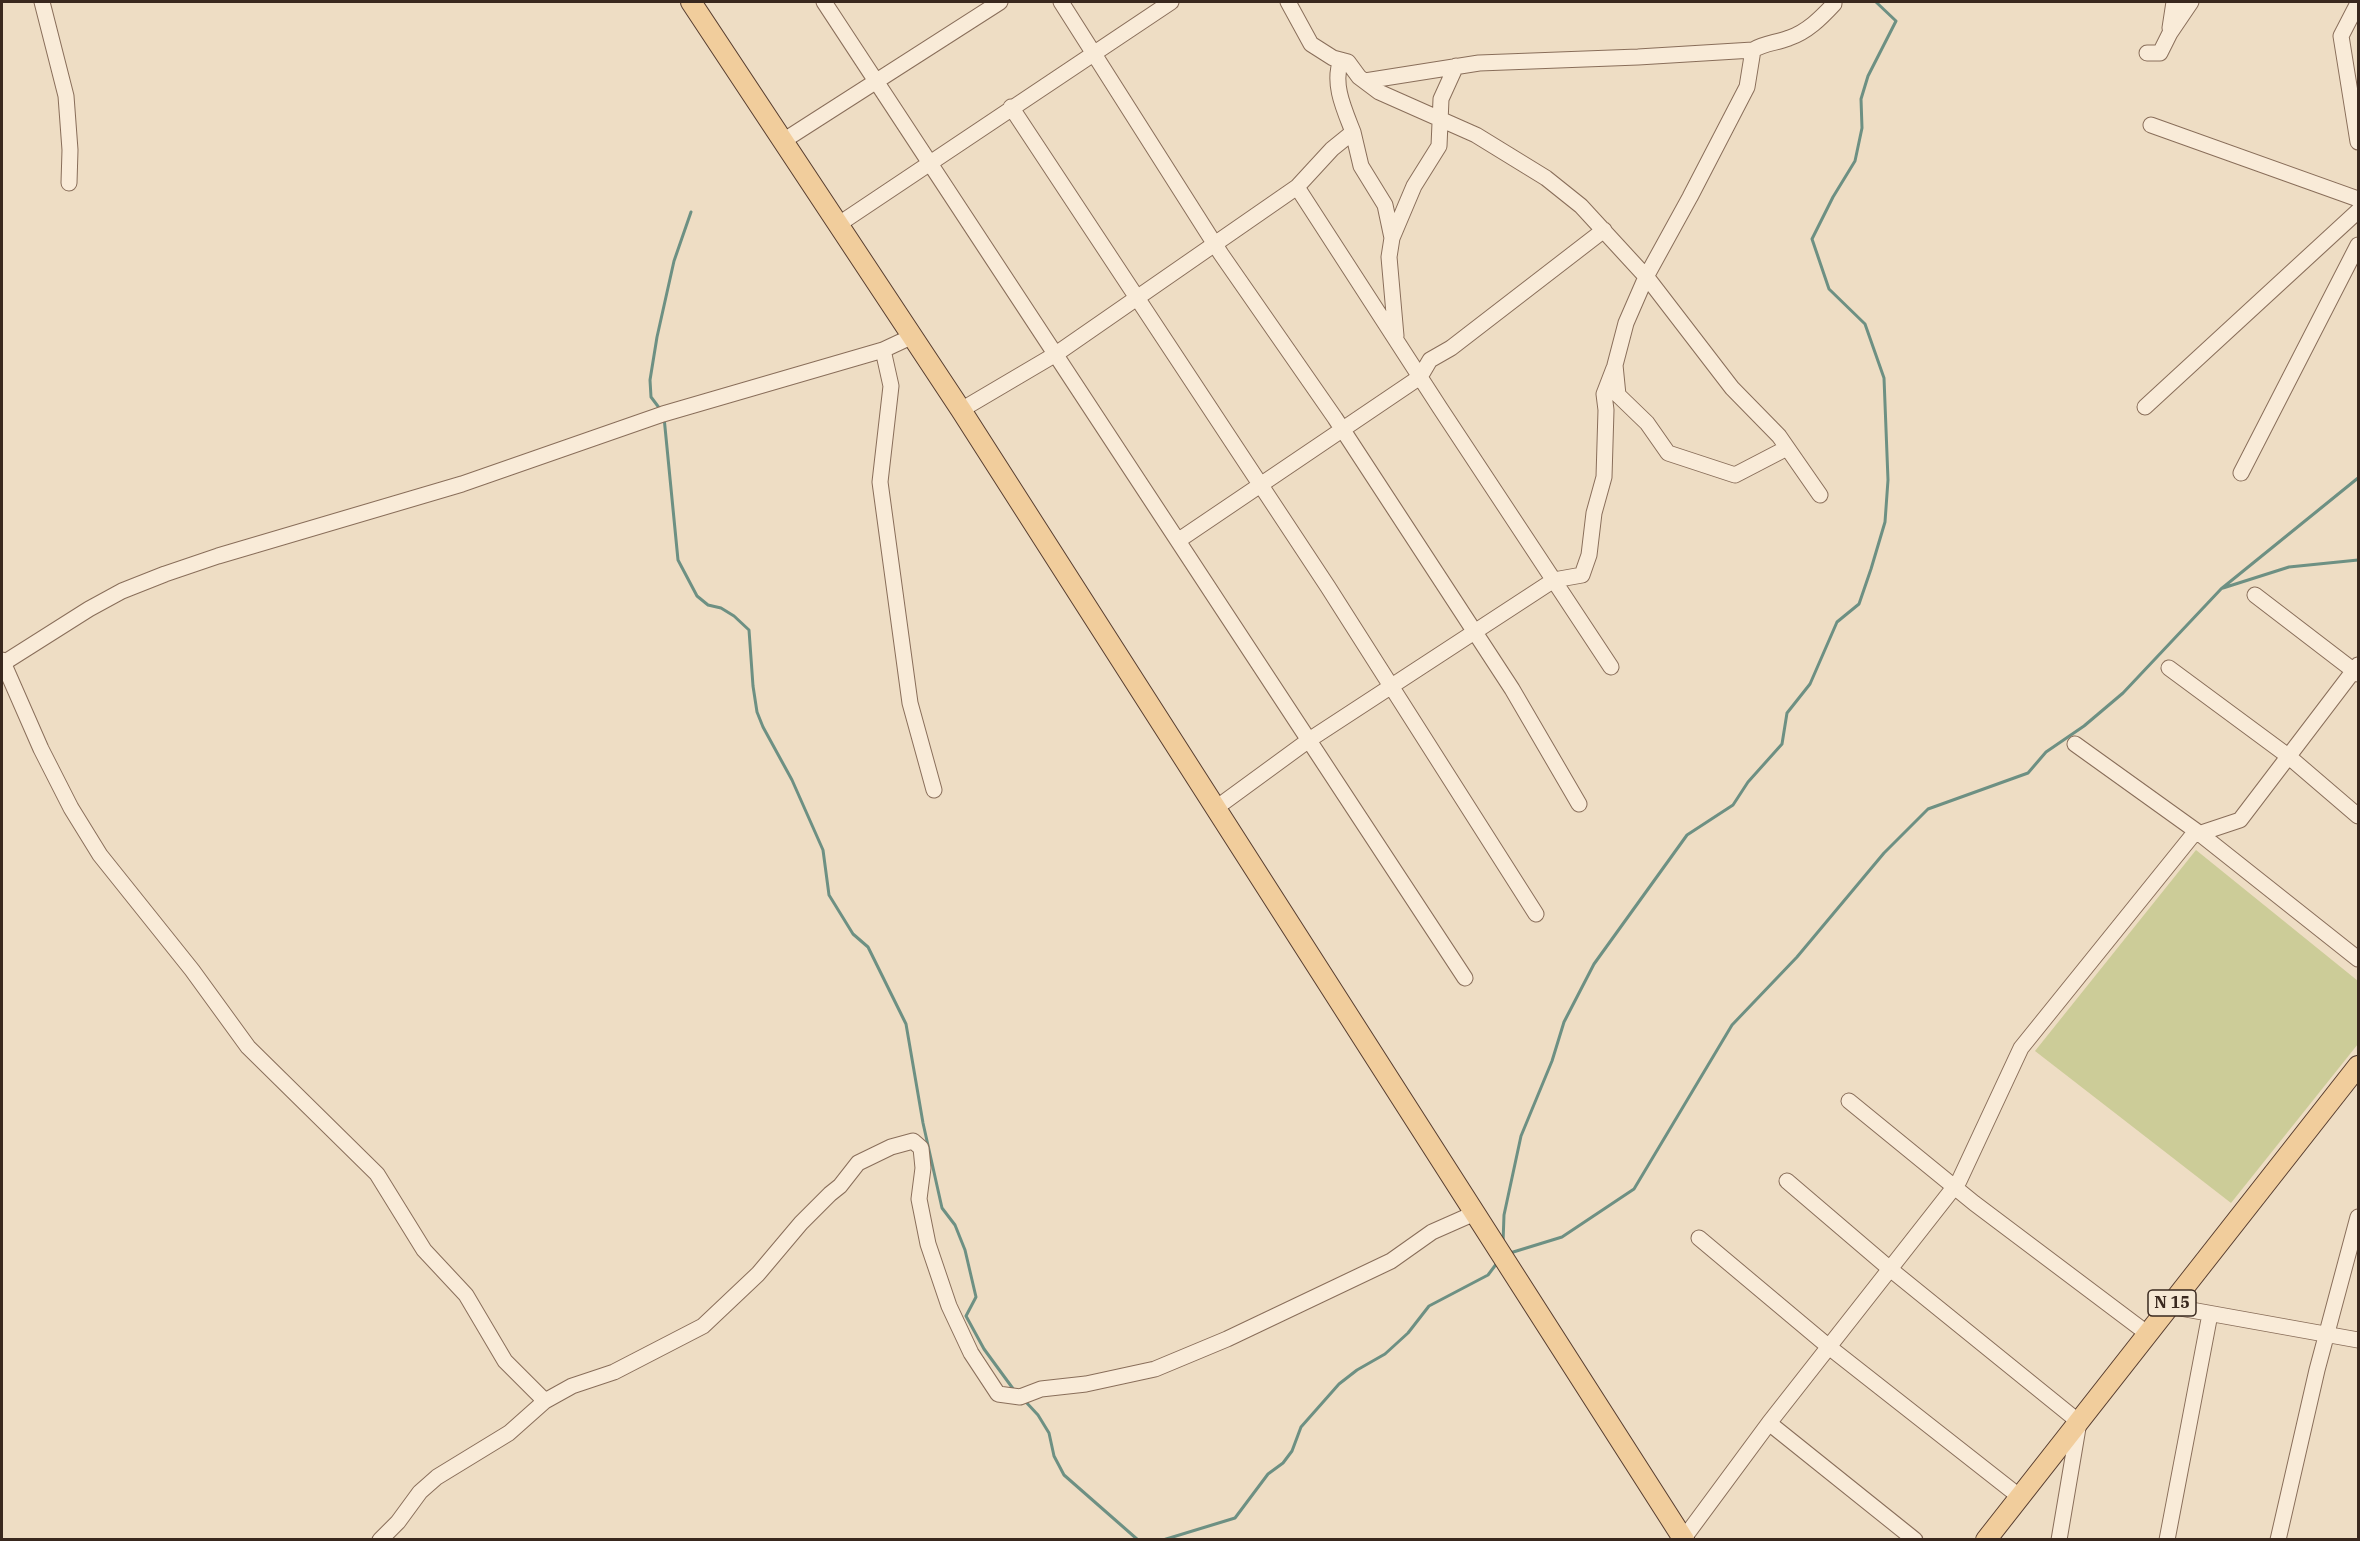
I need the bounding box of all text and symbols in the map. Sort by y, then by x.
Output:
road number: N 15 [2148,1290,2196,1316]

